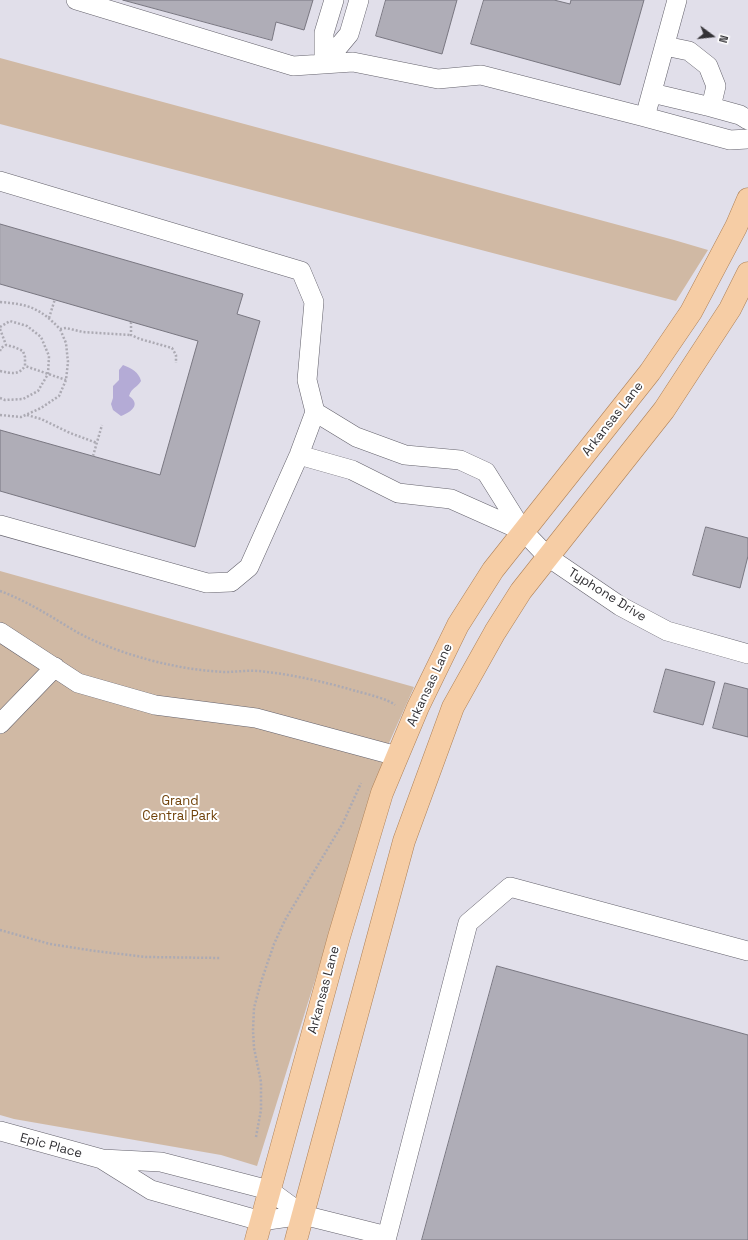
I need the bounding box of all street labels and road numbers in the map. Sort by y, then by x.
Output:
street label: Arkansas Lane [579,379,647,459]
street label: Typhone Drive [565,565,649,625]
street label: Arkansas Lane [404,641,456,729]
street label: Arkansas Lane [305,944,343,1036]
street label: Epic Place [18,1130,84,1162]

